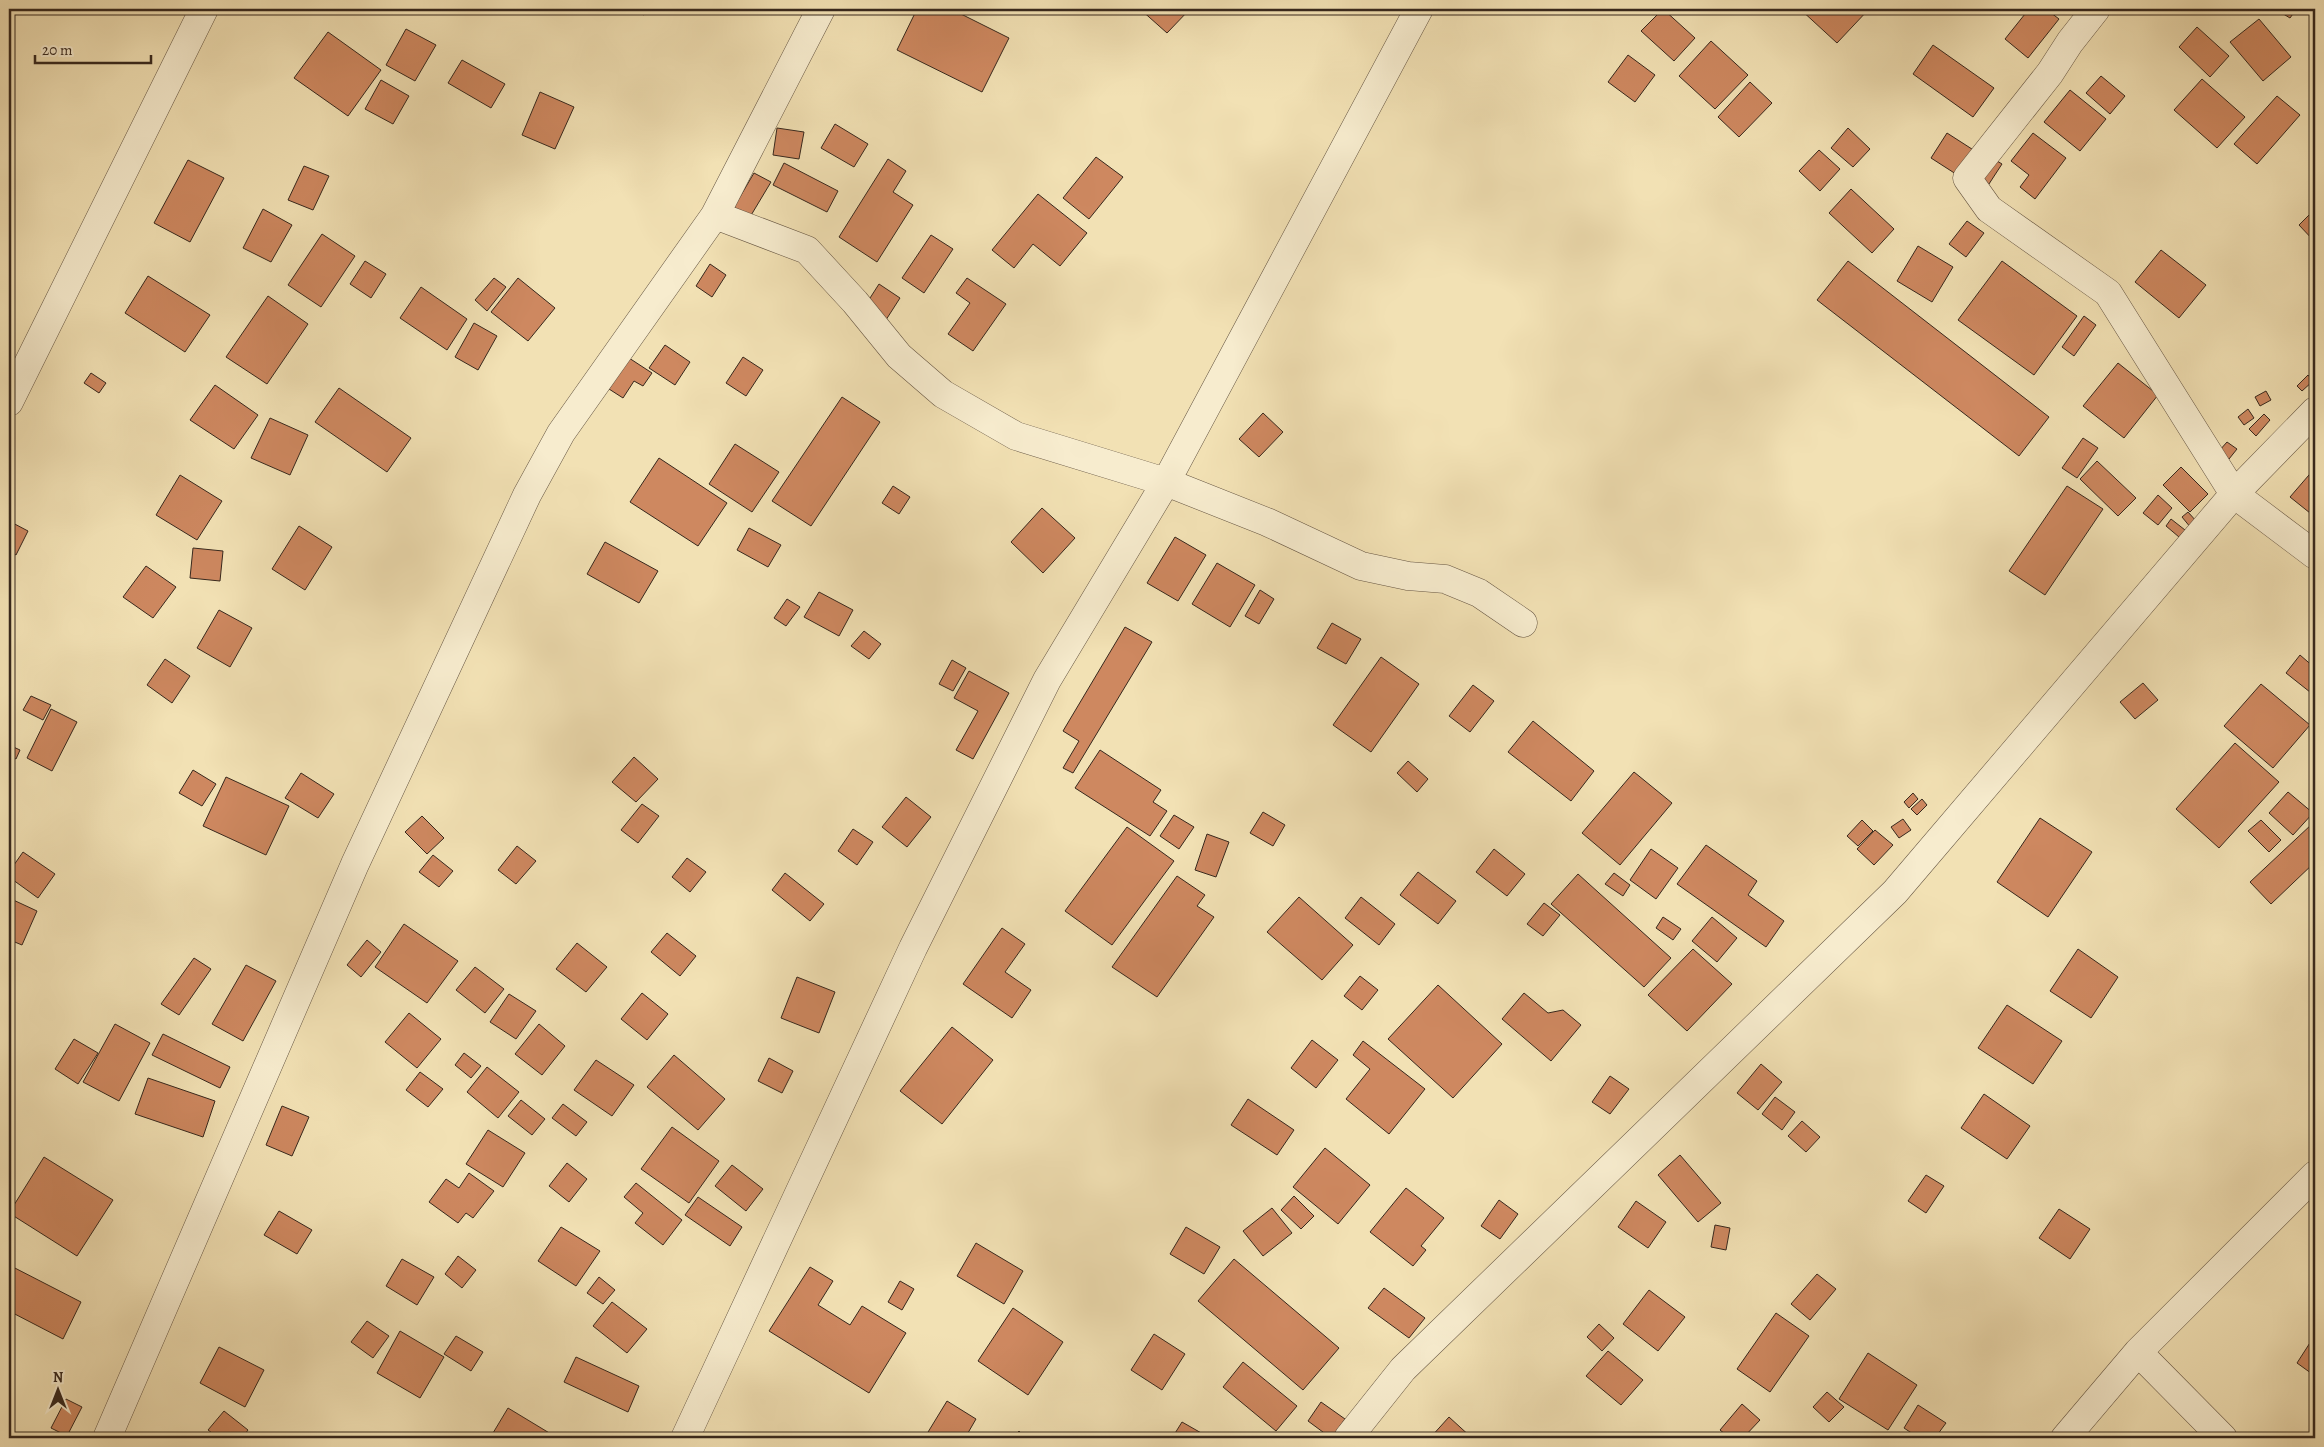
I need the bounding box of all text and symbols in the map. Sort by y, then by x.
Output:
scale bar [35,32,151,64]
text: 20 m [42,40,73,60]
north arrow [32,1364,82,1414]
text: N [53,1368,63,1387]

